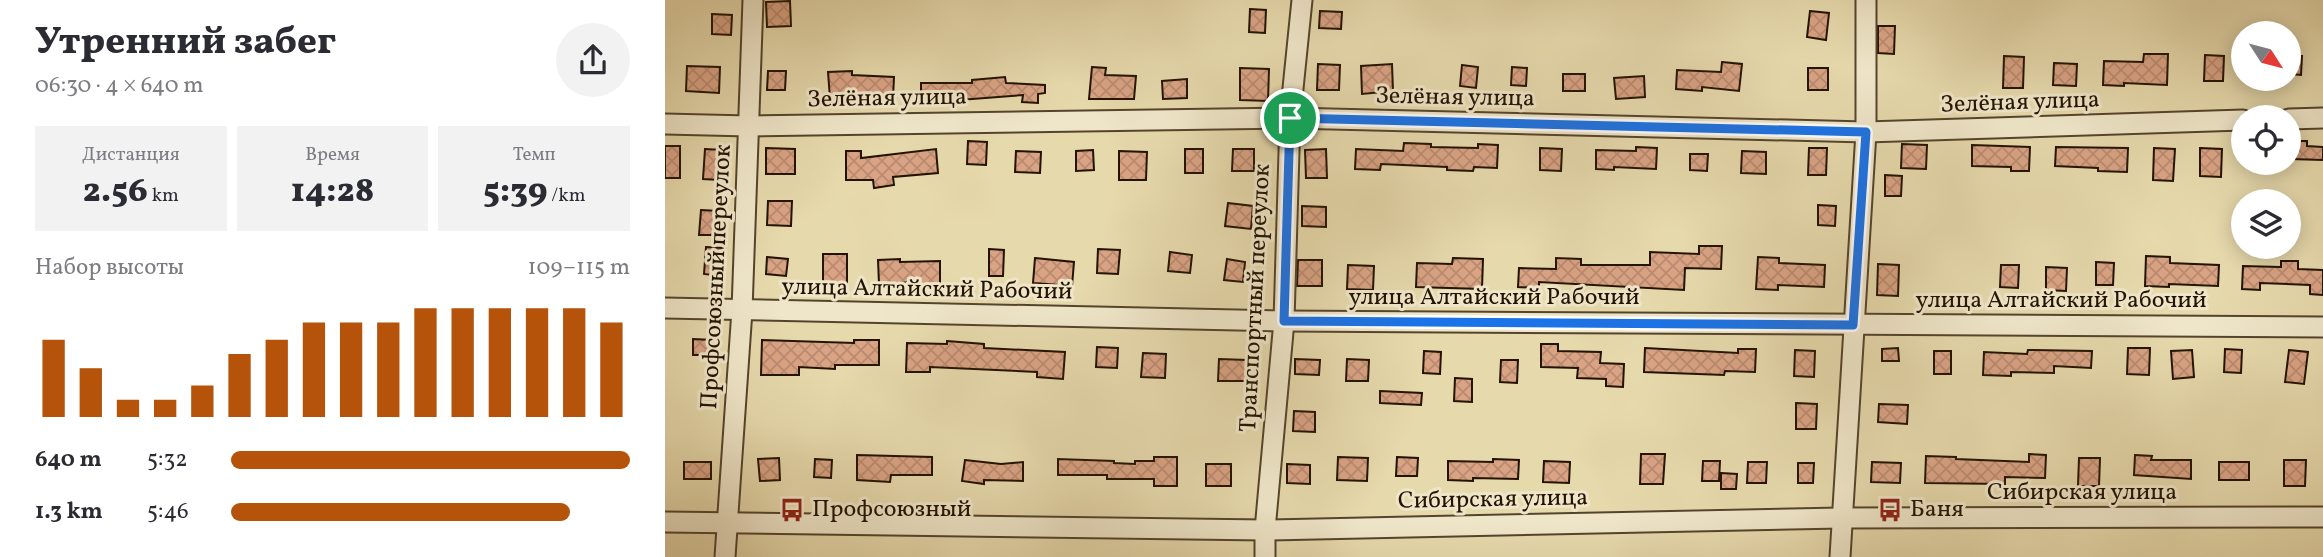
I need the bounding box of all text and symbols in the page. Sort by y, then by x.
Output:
text: Утренний забег [35,17,336,70]
north arrow [2231,21,2301,91]
map controls [2231,21,2301,259]
button: share [556,23,630,97]
text: 06:30 · 4 × 640 m [35,70,204,102]
street label: Зелёная улица [1375,80,1535,116]
street label: Зелёная улица [807,81,967,117]
street label: Зелёная улица [1940,83,2100,123]
pin [1260,88,1320,148]
icon: arrive [1271,99,1309,137]
button: locate [2231,105,2301,175]
text: Дистанция [82,142,180,168]
text: Время [305,142,360,168]
text: Темп [513,142,556,168]
street label: Профсоюзный переулок [693,143,741,410]
street label: Транспортный переулок [1232,163,1280,433]
text: 2.56 [83,168,148,216]
text: 14:28 [291,168,374,216]
text: 5:39 [483,168,548,216]
text: km [148,183,179,209]
text: /km [548,183,585,209]
button: layers [2231,189,2301,259]
text: Набор высоты [35,252,184,284]
text: 109–115 m [528,252,630,284]
street label: улица Алтайский Рабочий [781,270,1073,310]
street label: улица Алтайский Рабочий [1348,281,1640,315]
street label: улица Алтайский Рабочий [1915,284,2207,318]
text: 640 m [35,444,102,476]
text: 5:32 [147,444,188,476]
street label: Сибирская улица [1987,476,2177,510]
street label: Сибирская улица [1398,481,1588,519]
place label: Профсоюзный [812,493,971,527]
place label: Баня [1910,493,1964,527]
text: 1.3 km [35,496,103,528]
text: 5:46 [147,496,189,528]
bus stop icon: Профсоюзный [778,496,806,524]
bus stop icon: Баня [1876,496,1904,524]

